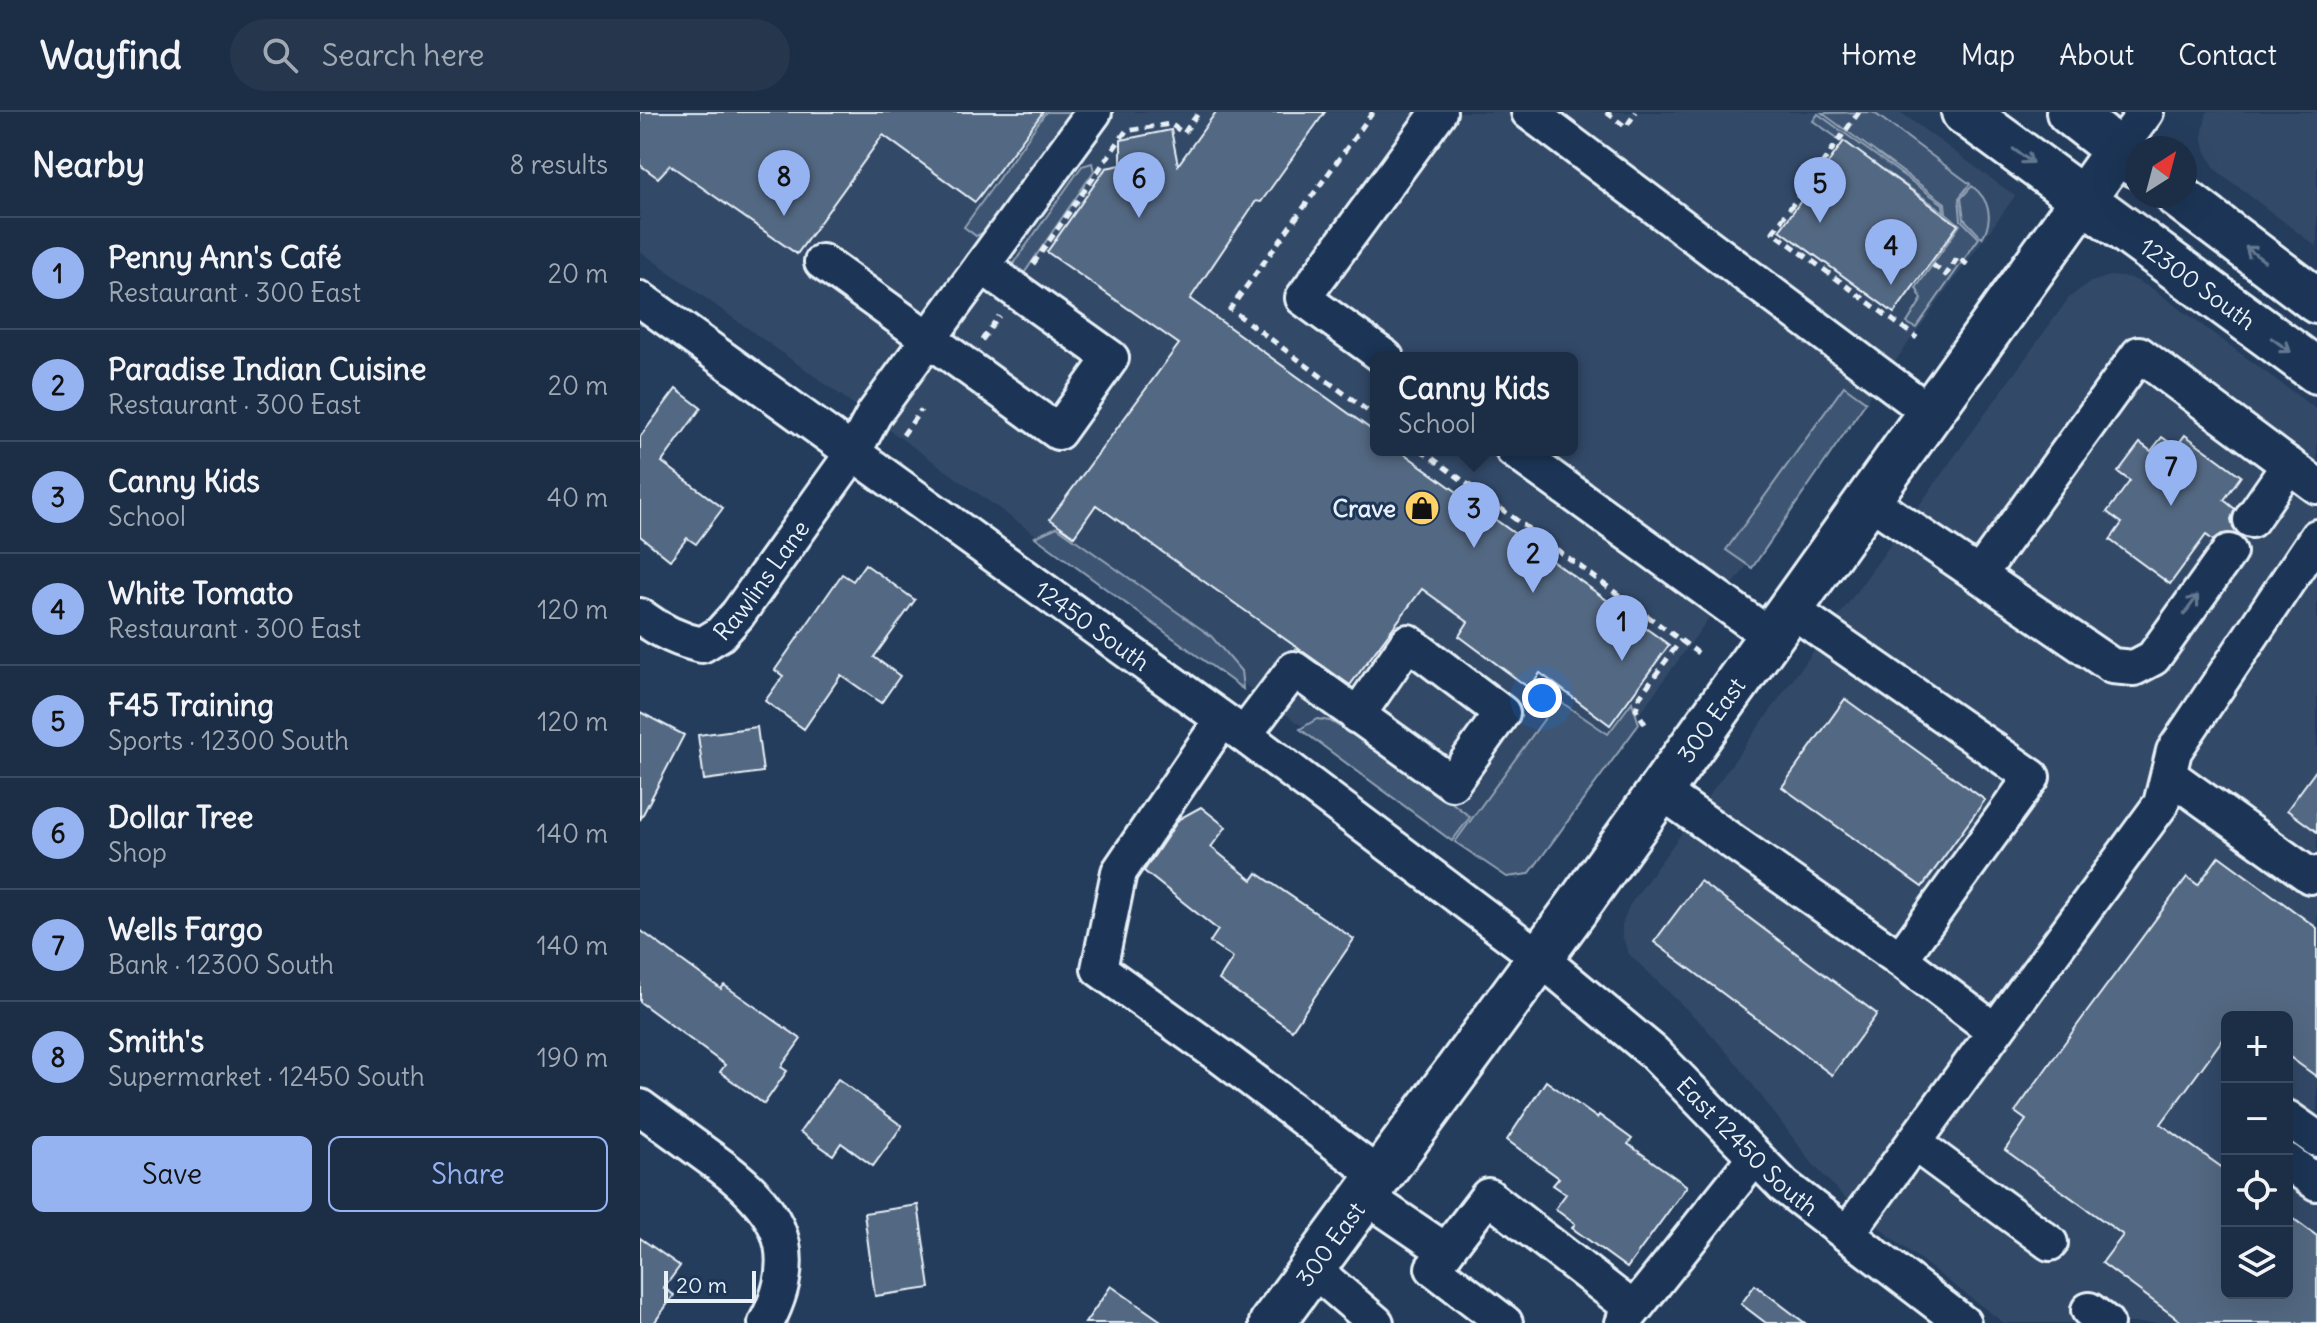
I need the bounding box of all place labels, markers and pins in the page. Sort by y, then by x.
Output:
pin: 8 [758,150,810,216]
pin: 6 [1113,152,1165,218]
pin: 5 [1794,157,1846,223]
pin: 4 [1865,219,1917,285]
pin: 7 [2145,440,2197,506]
pin: 3 [1448,482,1500,548]
shop icon: Crave [1403,489,1441,527]
place label: Crave [1333,493,1396,523]
pin: 2 [1507,527,1559,593]
pin: 1 [1596,595,1648,661]

